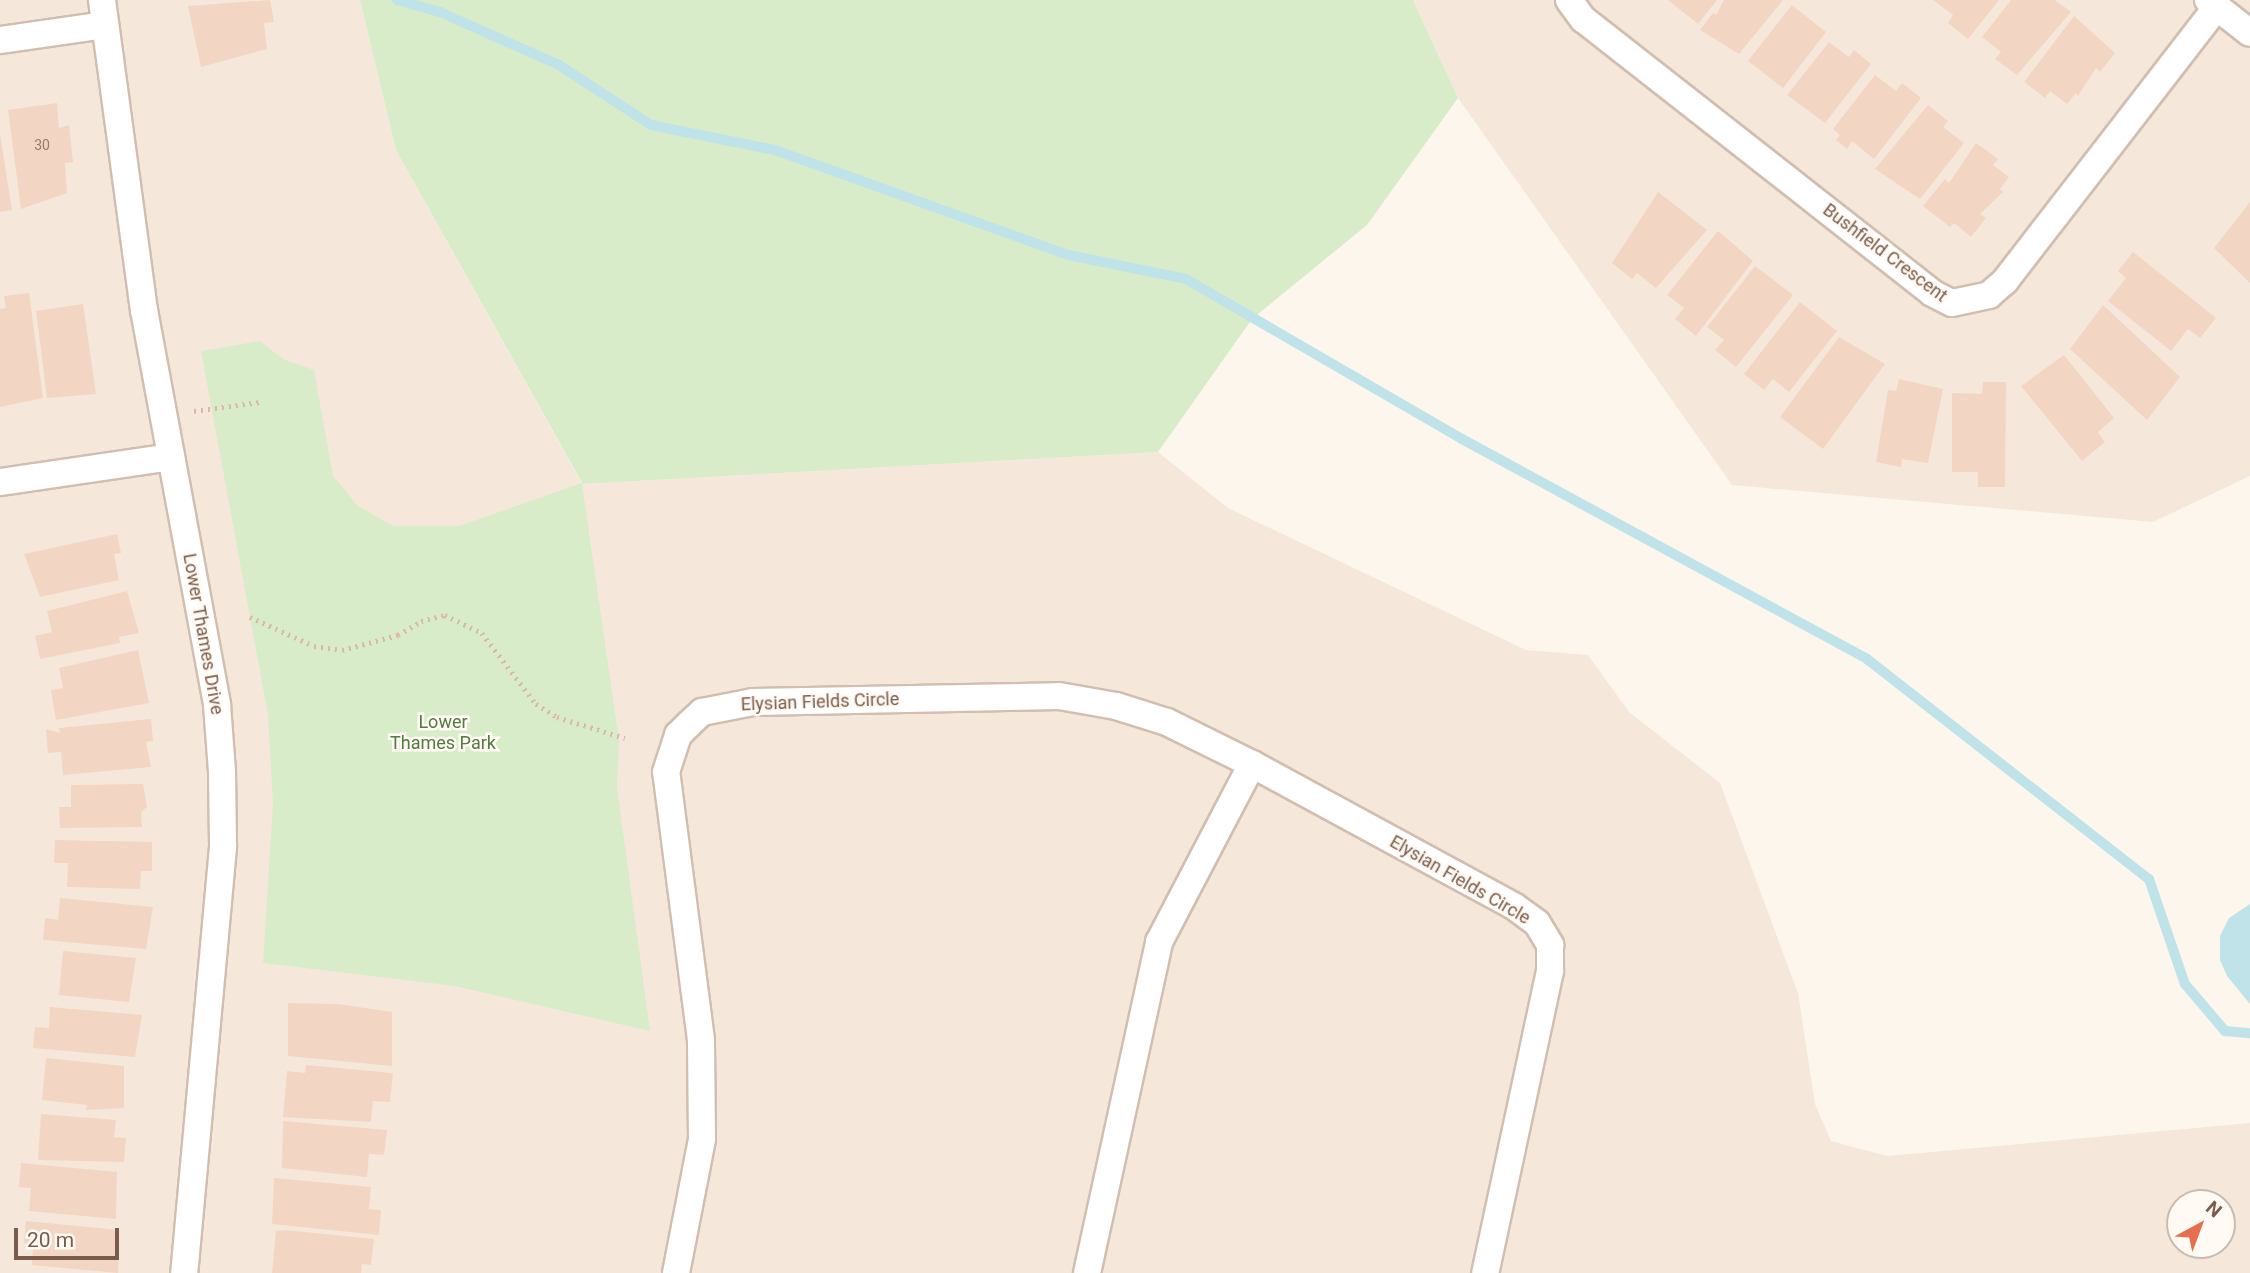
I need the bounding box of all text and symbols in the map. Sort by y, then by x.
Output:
house number: 30 [34,137,50,153]
street label: Bushfield Crescent [1819,199,1951,307]
street label: Lower Thames Drive [178,552,228,716]
street label: Elysian Fields Circle [740,688,900,716]
park label: Lower Thames Park [390,712,496,754]
street label: Elysian Fields Circle [1386,831,1534,929]
north arrow [2166,1189,2236,1259]
text: N [2201,1196,2226,1222]
scale bar [18,1214,122,1258]
text: 20 m [27,1228,74,1252]

